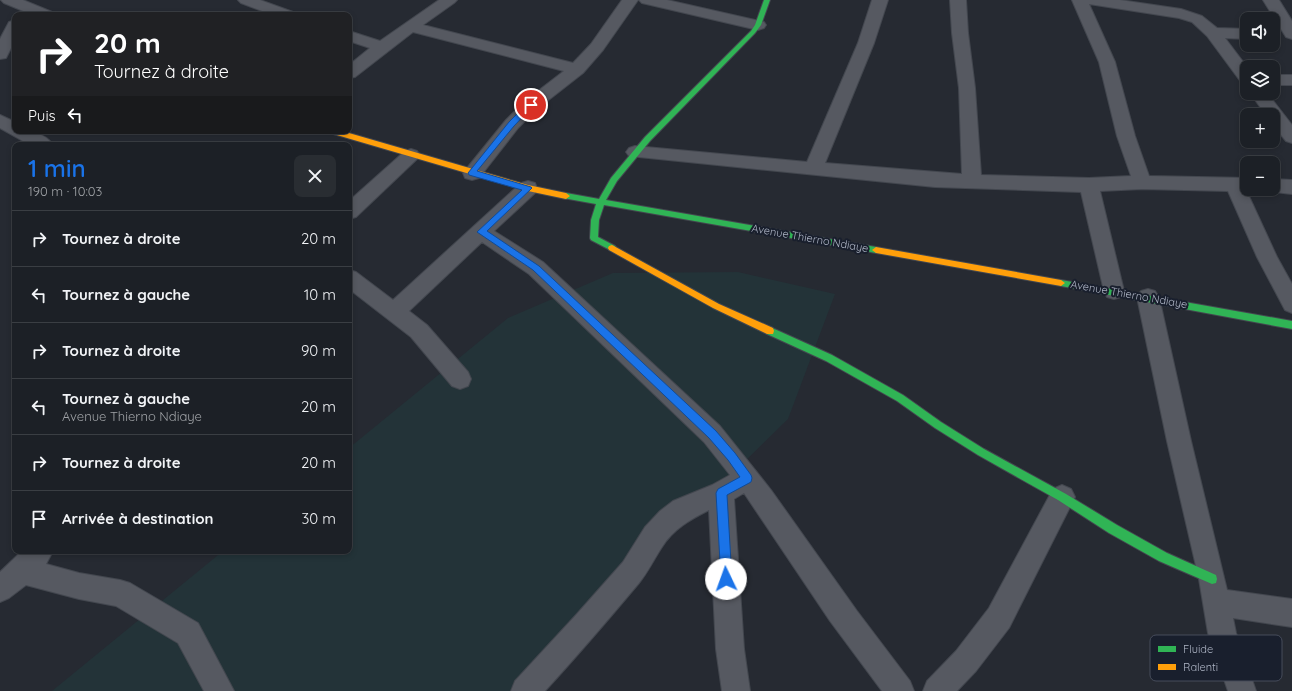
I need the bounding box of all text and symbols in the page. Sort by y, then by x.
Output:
map controls [1240,12,1280,196]
button: sound [1240,12,1280,52]
text: 20 m [94,25,161,60]
icon: right [28,28,80,80]
text: Tournez à droite [94,60,229,83]
button: layers [1240,60,1280,100]
pin [514,88,548,122]
icon: arrive [520,94,542,116]
icon: left [64,104,86,126]
text: Puis [28,106,56,125]
button: + [1240,108,1280,148]
text: 1 min [28,153,86,183]
button: close [294,155,336,197]
button: − [1240,156,1280,196]
text: 190 m · 10:03 [28,183,102,199]
street label: Avenue Thierno Ndiaye [750,221,870,255]
icon: right [28,228,50,250]
text: Tournez à droite [62,229,181,248]
text: 20 m [301,229,336,248]
street label: Avenue Thierno Ndiaye [1069,277,1189,311]
icon: left [28,284,50,306]
text: Tournez à gauche [62,285,190,304]
text: 10 m [304,285,336,304]
icon: right [28,340,50,362]
text: Tournez à droite [62,341,181,360]
text: 90 m [301,341,336,360]
text: Tournez à gauche [62,389,190,408]
icon: left [28,396,50,418]
text: 20 m [301,397,336,416]
text: Avenue Thierno Ndiaye [62,408,202,424]
icon: right [28,452,50,474]
text: Tournez à droite [62,453,181,472]
text: 20 m [301,453,336,472]
icon: arrive [28,508,50,530]
text: Arrivée à destination [62,509,214,528]
text: 30 m [301,509,336,528]
position arrow [705,558,747,600]
legend [1150,635,1282,681]
text: Fluide [1183,642,1213,656]
text: Ralenti [1183,660,1218,674]

